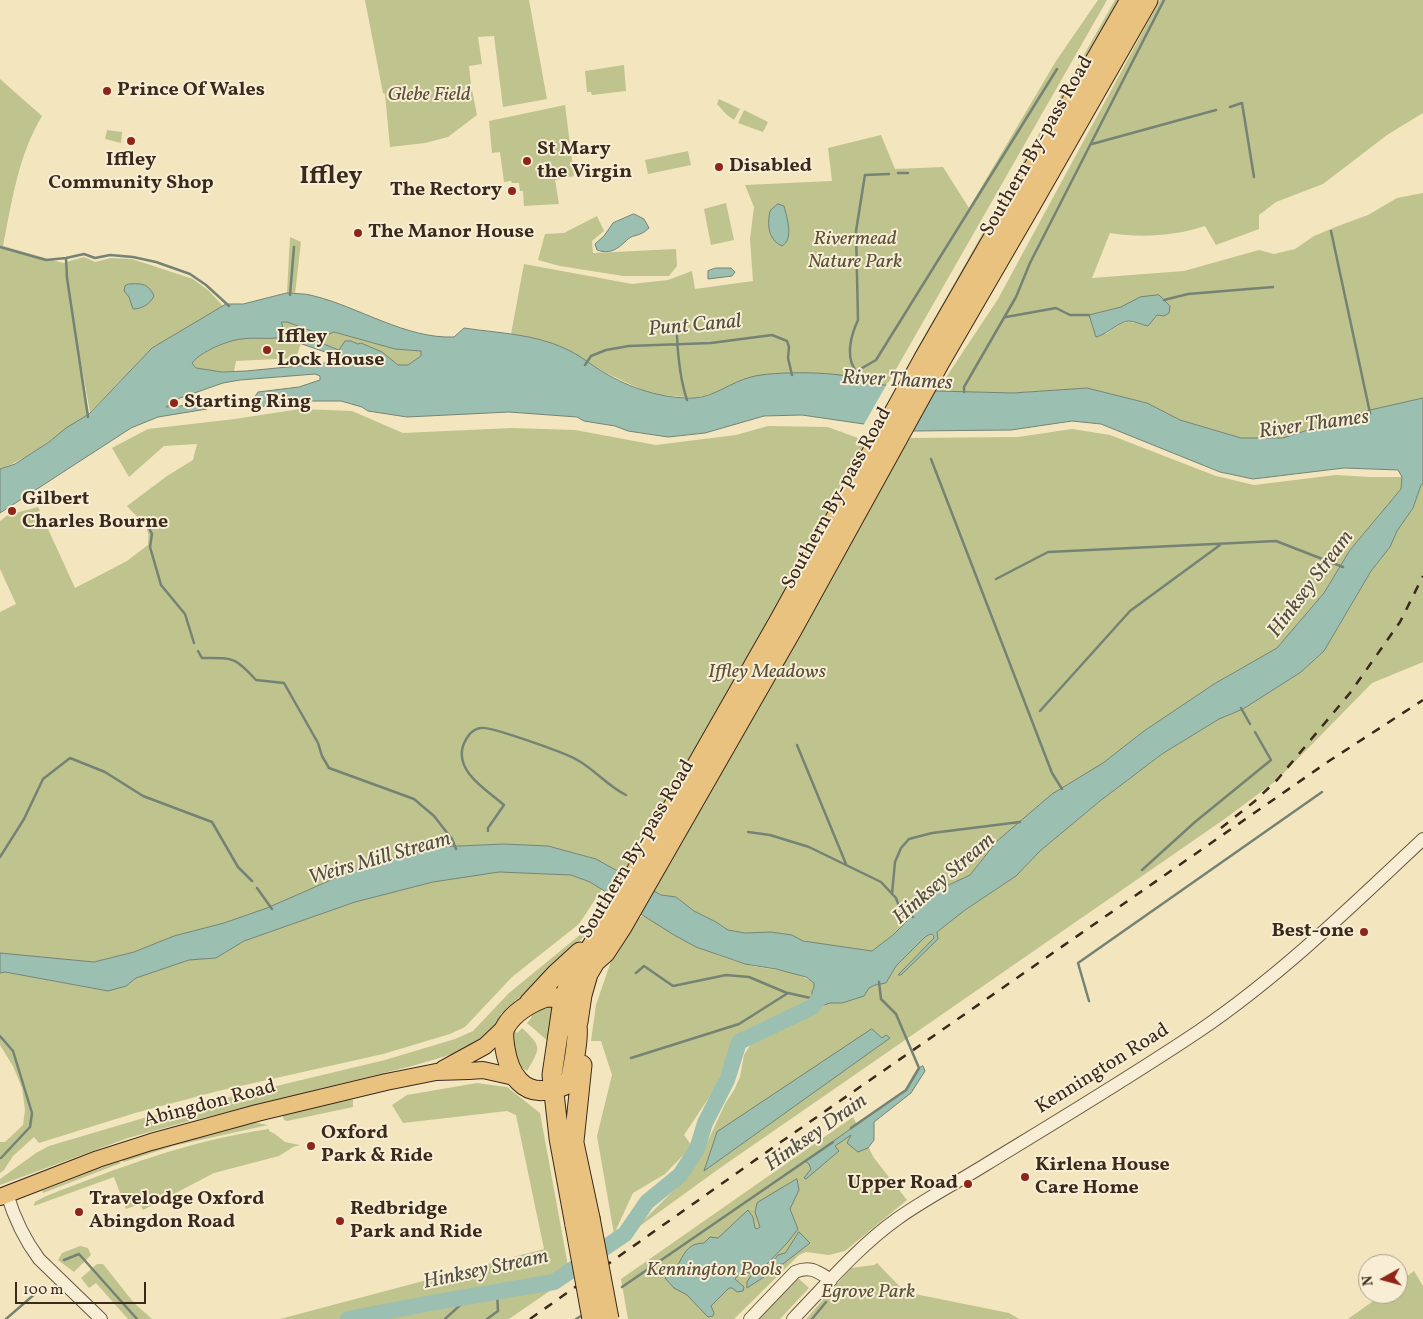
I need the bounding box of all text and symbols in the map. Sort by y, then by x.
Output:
street label: Southern By-pass Road [976,52,1100,242]
place label: Prince Of Wales [117,79,265,103]
park label: Glebe Field [387,84,471,108]
marker: Prince Of Wales [101,85,113,97]
marker: Iffley Community Shop [125,135,137,147]
place label: St Mary the Virgin [537,138,632,185]
place label: Iffley Community Shop [48,149,214,196]
marker: St Mary the Virgin [521,155,533,167]
place label: Disabled [729,155,812,179]
marker: Disabled [713,161,725,173]
district label: Iffley [300,163,362,193]
place label: The Rectory [390,179,502,203]
marker: The Rectory [506,185,518,197]
place label: The Manor House [368,221,534,245]
marker: The Manor House [352,227,364,239]
park label: Rivermead Nature Park [808,228,902,275]
water label: Punt Canal [647,310,743,344]
place label: Iffley Lock House [277,326,384,373]
marker: Iffley Lock House [261,344,273,356]
water label: River Thames [841,367,953,397]
place label: Starting Ring [184,391,311,415]
marker: Starting Ring [168,397,180,409]
street label: Southern By-pass Road [778,404,898,594]
water label: River Thames [1257,406,1371,446]
place label: Gilbert Charles Bourne [22,488,168,535]
marker: Gilbert Charles Bourne [6,505,18,517]
water label: Hinksey Stream [1264,526,1360,644]
park label: Iffley Meadows [708,661,826,685]
street label: Southern By-pass Road [575,756,701,944]
water label: Weirs Mill Stream [306,828,454,892]
water label: Hinksey Stream [889,829,1001,931]
place label: Best-one [1271,920,1354,944]
marker: Best-one [1358,926,1370,938]
street label: Kennington Road [1032,1019,1174,1121]
street label: Abingdon Road [141,1076,279,1134]
water label: Hinksey Drain [761,1090,873,1178]
place label: Oxford Park & Ride [321,1122,433,1169]
marker: Oxford Park & Ride [305,1140,317,1152]
place label: Kirlena House Care Home [1035,1154,1170,1201]
marker: Kirlena House Care Home [1019,1171,1031,1183]
place label: Upper Road [847,1172,958,1196]
marker: Upper Road [962,1178,974,1190]
place label: Travelodge Oxford Abingdon Road [89,1188,264,1235]
place label: Redbridge Park and Ride [350,1198,482,1245]
marker: Travelodge Oxford Abingdon Road [73,1206,85,1218]
marker: Redbridge Park and Ride [334,1215,346,1227]
water label: Hinksey Stream [421,1245,551,1297]
north arrow [1358,1254,1408,1304]
park label: Kennington Pools [646,1259,782,1283]
scale bar [18,1272,149,1304]
text: N [1359,1275,1379,1287]
text: 100 m [23,1280,63,1301]
park label: Egrove Park [821,1281,915,1305]

